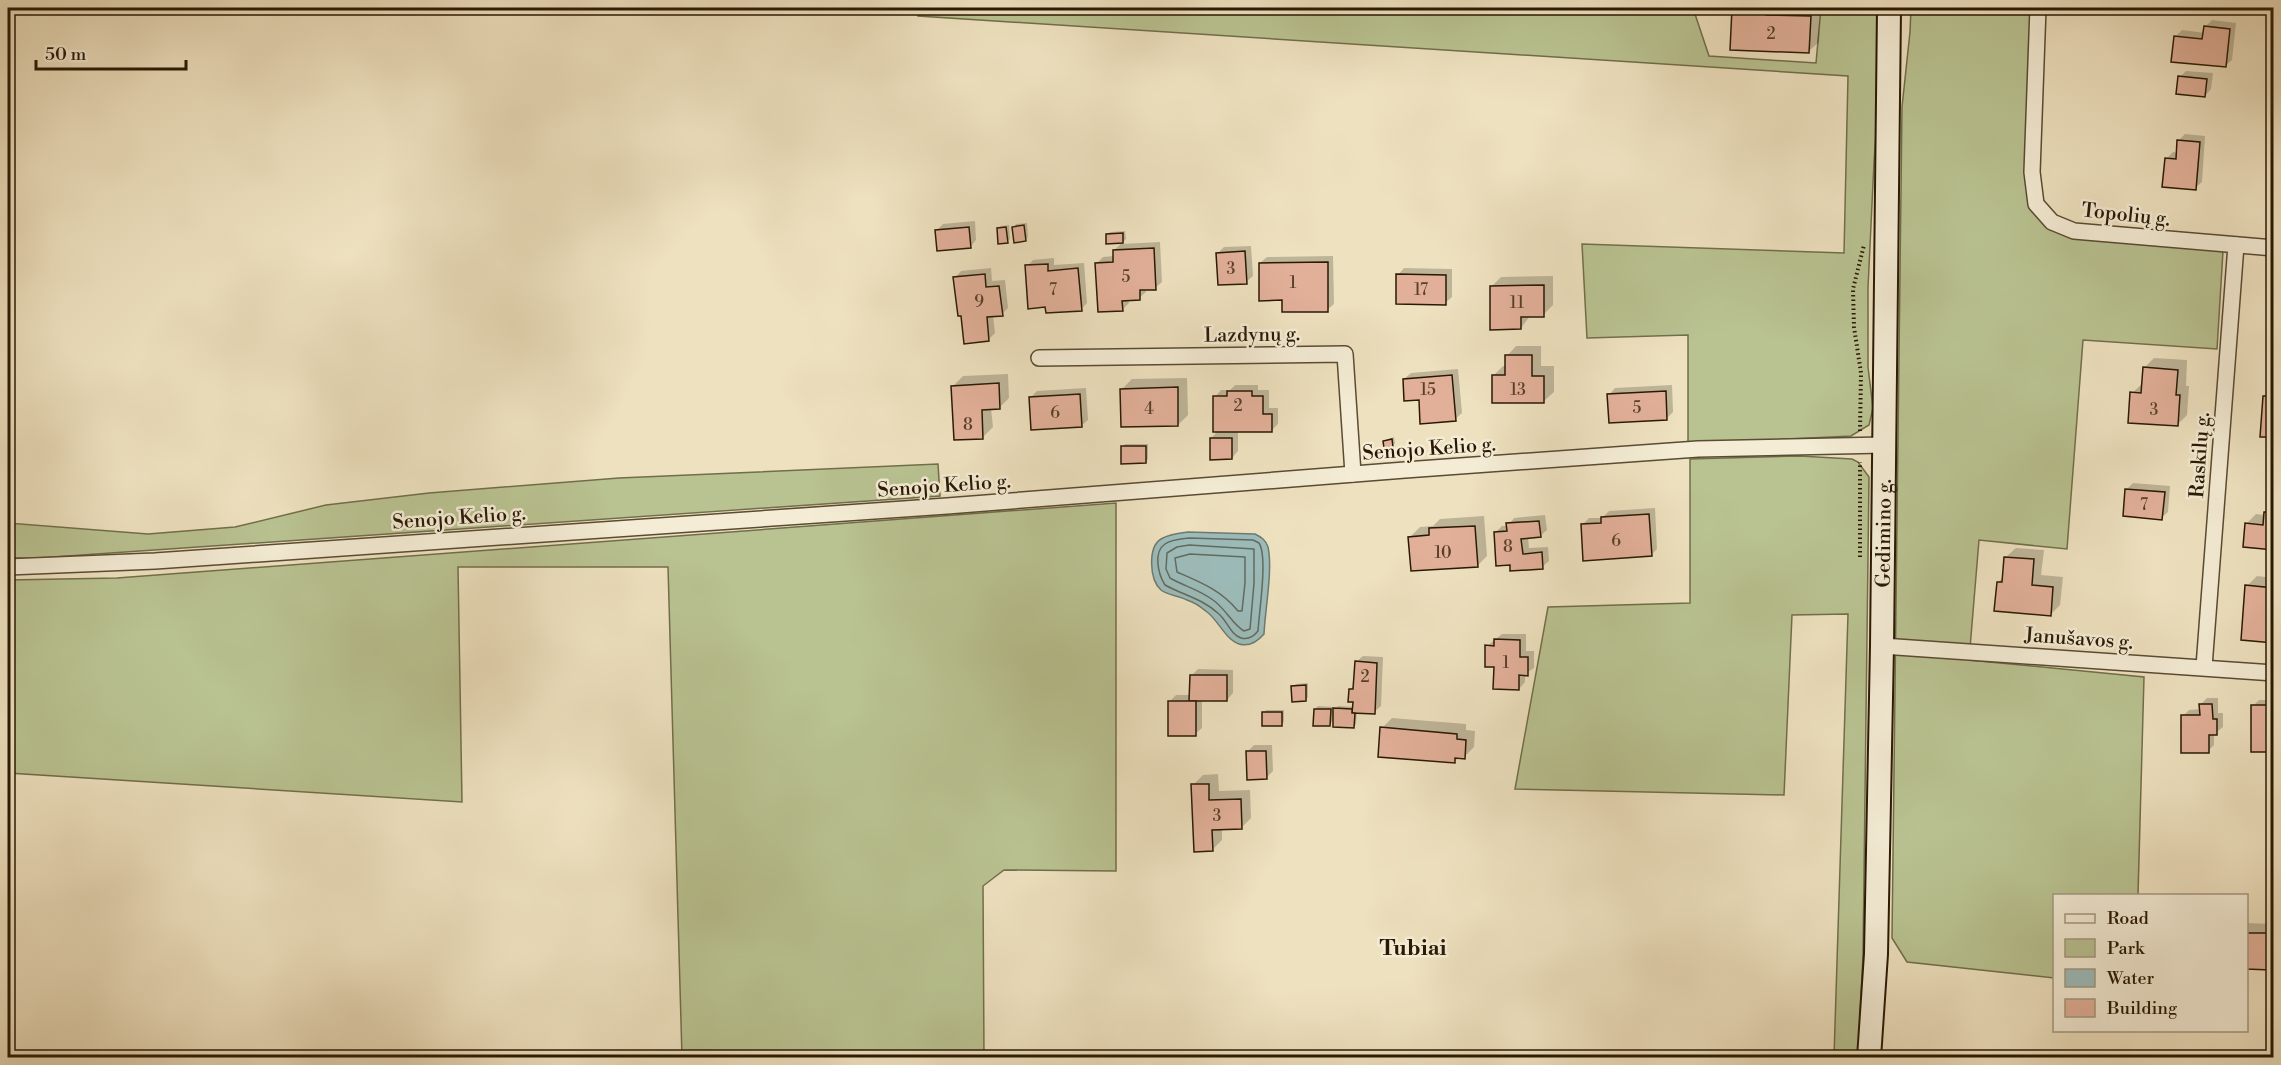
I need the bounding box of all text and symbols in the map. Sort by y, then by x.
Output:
house number: 2 [1766,24,1776,44]
scale bar [36,33,186,71]
text: 50 m [45,43,87,66]
street label: Topolių g. [2080,198,2171,233]
house number: 3 [1227,259,1236,279]
house number: 5 [1122,267,1131,287]
house number: 1 [1290,273,1297,293]
house number: 7 [1049,280,1057,300]
house number: 17 [1414,280,1428,300]
house number: 9 [974,292,984,312]
house number: 11 [1510,293,1524,313]
street label: Lazdynų g. [1204,322,1300,349]
house number: 15 [1420,380,1436,400]
house number: 13 [1510,380,1526,400]
house number: 2 [1233,396,1243,416]
house number: 5 [1633,398,1642,418]
house number: 4 [1144,399,1154,419]
house number: 3 [2150,400,2159,420]
house number: 6 [1050,403,1060,423]
street label: Raskilų g. [2185,411,2216,499]
house number: 8 [963,415,973,435]
street label: Senojo Kelio g. [1361,432,1497,467]
street label: Senojo Kelio g. [876,469,1012,504]
street label: Gedimino g. [1872,479,1898,588]
house number: 7 [2140,495,2148,515]
street label: Senojo Kelio g. [391,501,527,536]
house number: 6 [1611,531,1621,551]
house number: 8 [1503,537,1513,557]
house number: 10 [1435,543,1452,563]
street label: Janušavos g. [2023,623,2134,656]
house number: 1 [1503,653,1510,673]
house number: 2 [1360,667,1370,687]
house number: 3 [1213,806,1222,826]
legend [2053,894,2248,1032]
text: Road [2107,907,2150,930]
district label: Tubiai [1379,935,1447,962]
text: Park [2107,937,2146,960]
text: Water [2106,967,2155,990]
text: Building [2106,997,2178,1020]

